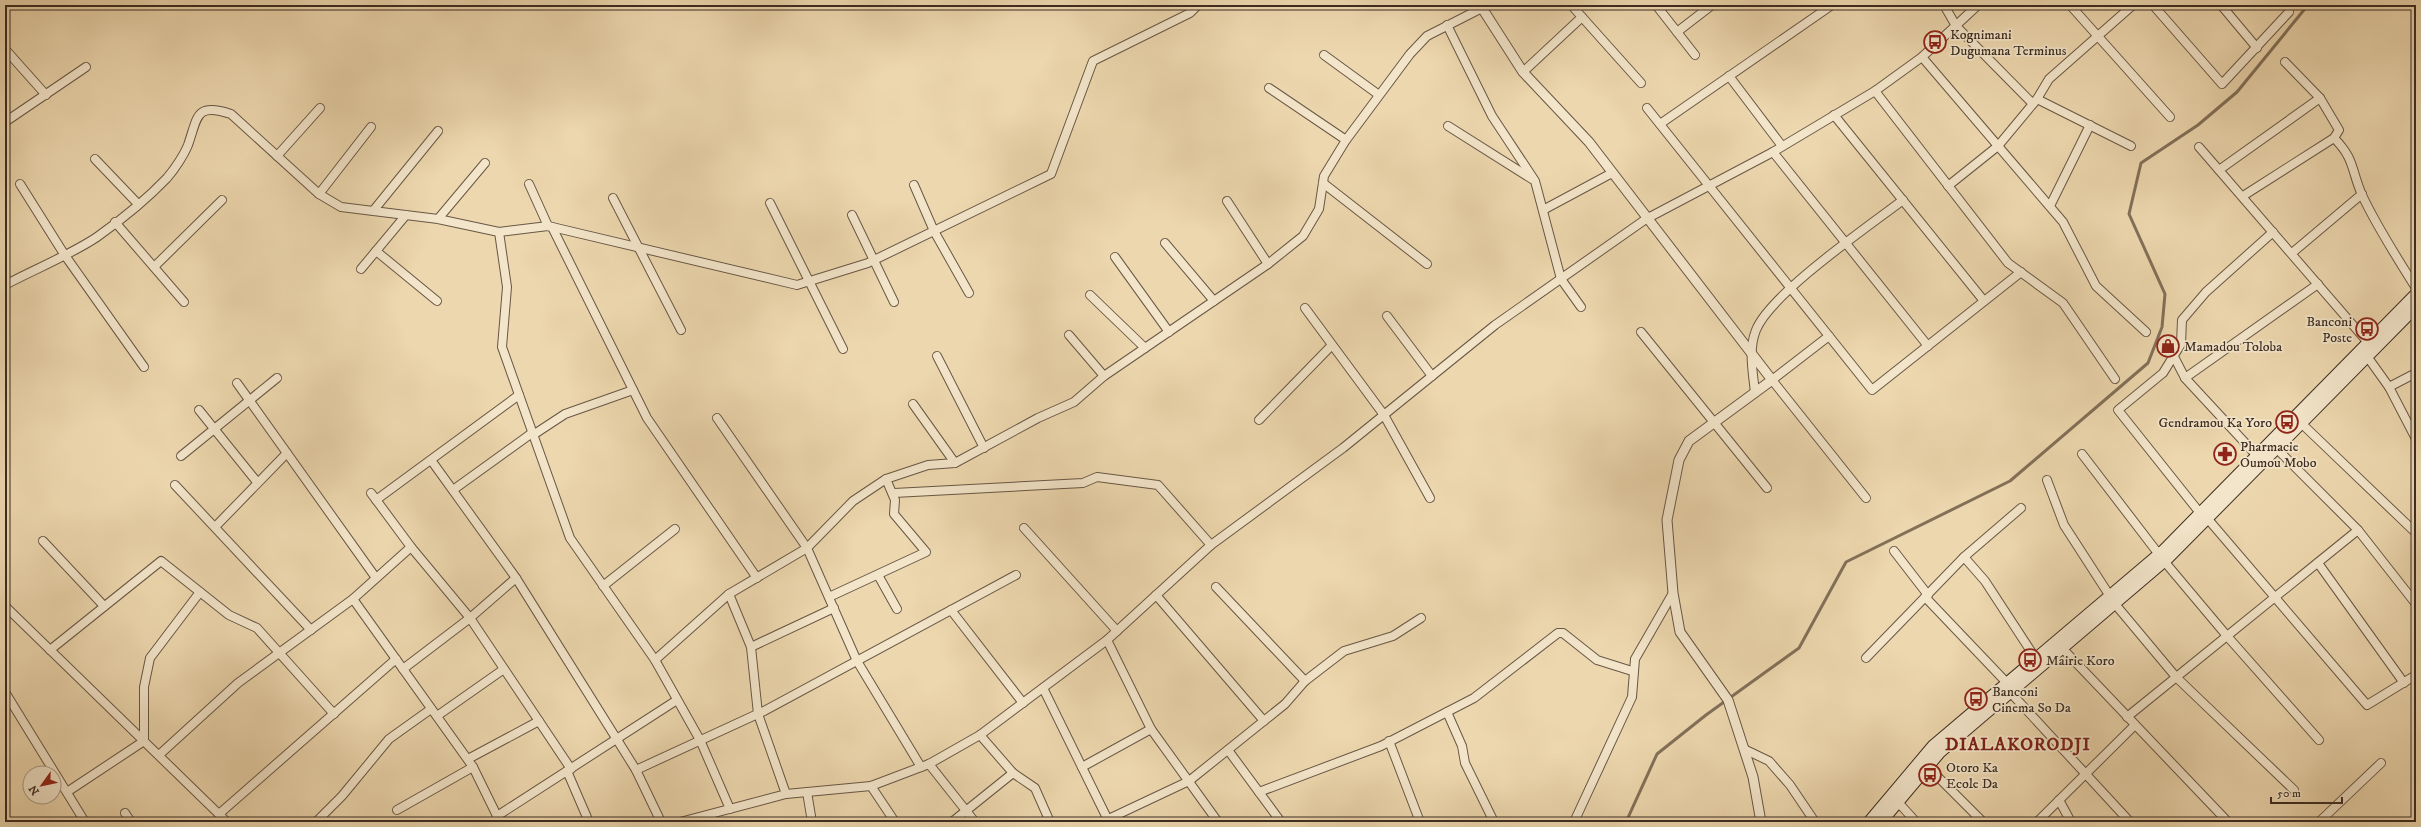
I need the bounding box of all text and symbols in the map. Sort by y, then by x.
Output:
place label: Kognimani Dugumana Terminus [1950,26,2067,60]
bus stop icon: Kognimani Dugumana Terminus [1922,29,1948,55]
place label: Banconi Poste [2306,313,2352,347]
bus stop icon: Banconi Poste [2354,316,2380,342]
shop icon: Mamadou Toloba [2155,333,2181,359]
place label: Mamadou Toloba [2184,338,2282,356]
bus stop icon: Gendramou Ka Yoro [2274,409,2300,435]
place label: Gendramou Ka Yoro [2158,414,2272,432]
place label: Pharmacie Oumou Mobo [2240,438,2317,472]
pharmacy icon: Pharmacie Oumou Mobo [2212,441,2238,467]
bus stop icon: Mairie Koro [2017,647,2043,673]
place label: Mairie Koro [2046,652,2115,670]
place label: Banconi Cinema So Da [1992,683,2071,717]
bus stop icon: Banconi Cinema So Da [1963,686,1989,712]
district label: DIALAKORODJI [1945,734,2091,756]
place label: Otoro Ka Ecole Da [1946,759,1998,793]
bus stop icon: Otoro Ka Ecole Da [1917,762,1943,788]
north arrow [22,765,62,805]
scale bar [2271,779,2342,805]
text: N [26,782,43,798]
text: 50 m [2277,786,2301,801]

